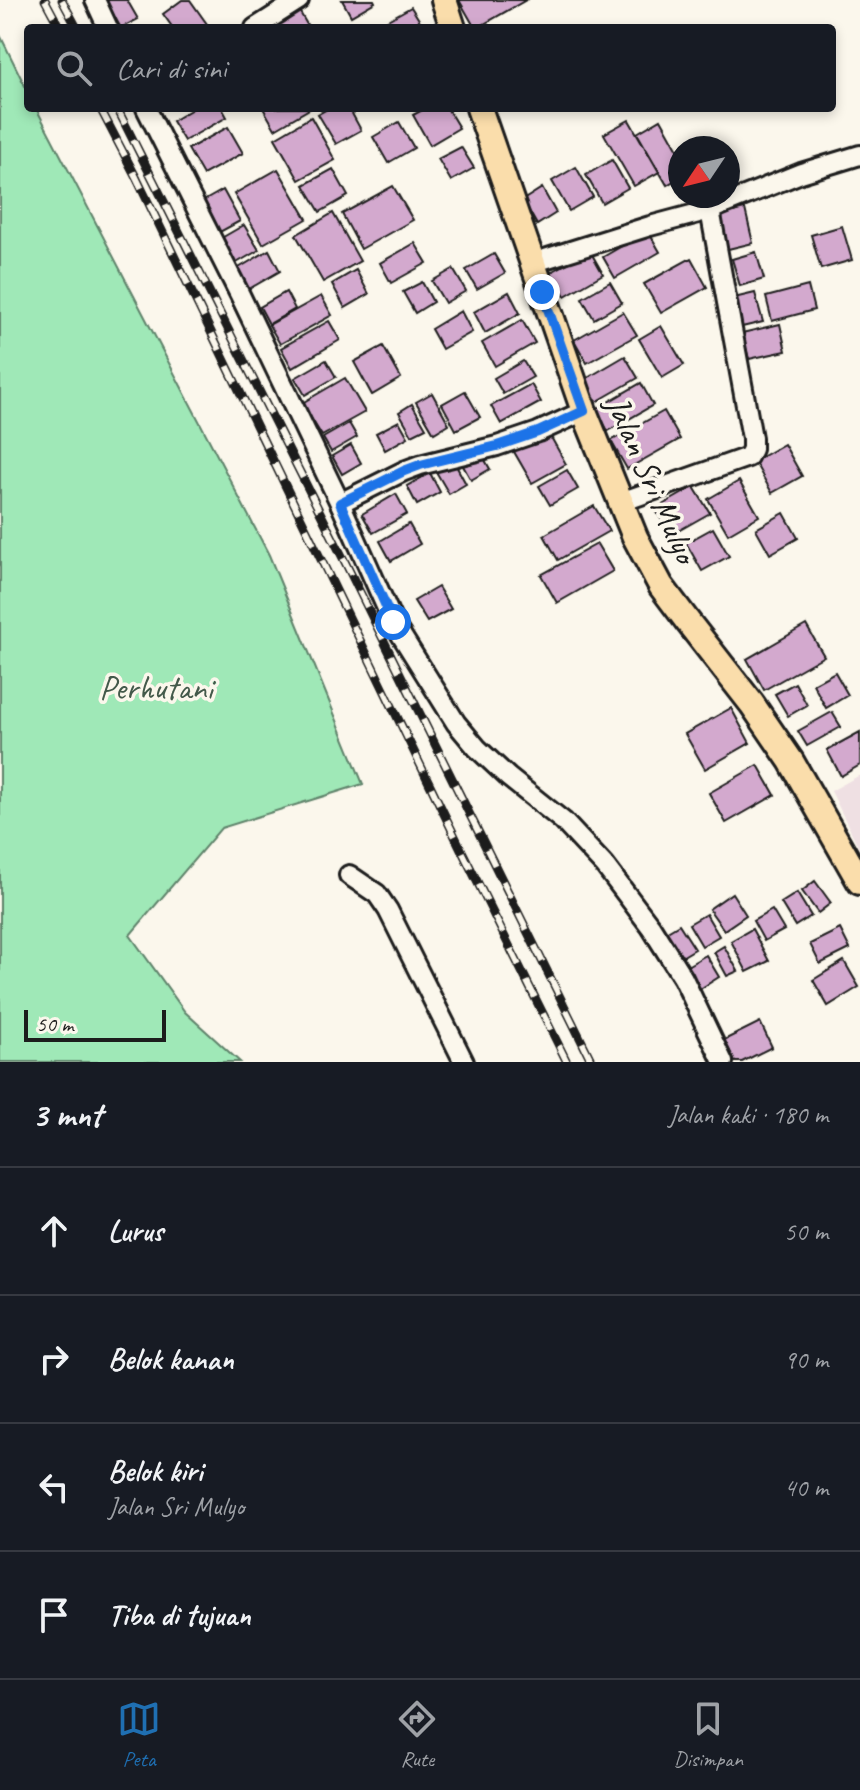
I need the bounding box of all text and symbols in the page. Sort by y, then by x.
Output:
search box [24,24,836,112]
icon: search [52,46,96,90]
text: Cari di sini [116,49,227,87]
north arrow [668,136,740,208]
route end [524,274,560,310]
street label: Jalan Sri Mulyo [595,387,709,573]
route start [375,604,411,640]
park label: Perhutani [99,666,216,709]
scale bar [24,1006,166,1042]
text: 50 m [36,1010,73,1038]
text: 3 mnt [32,1093,102,1136]
text: Jalan kaki · 180 m [668,1098,828,1131]
icon: ahead [32,1209,76,1253]
text: Lurus [108,1212,163,1250]
text: 50 m [784,1215,828,1248]
icon: right [32,1337,76,1381]
text: Belok kanan [108,1340,233,1378]
text: 90 m [784,1343,828,1376]
text: Belok kiri [108,1452,203,1490]
icon: left [32,1465,76,1509]
text: 40 m [784,1471,828,1504]
text: Jalan Sri Mulyo [108,1490,244,1523]
icon: arrive [32,1593,76,1637]
text: Tiba di tujuan [108,1596,251,1634]
tab: Peta [117,1697,161,1773]
tab: Rute [395,1697,439,1773]
tab: Disimpan [673,1697,743,1773]

